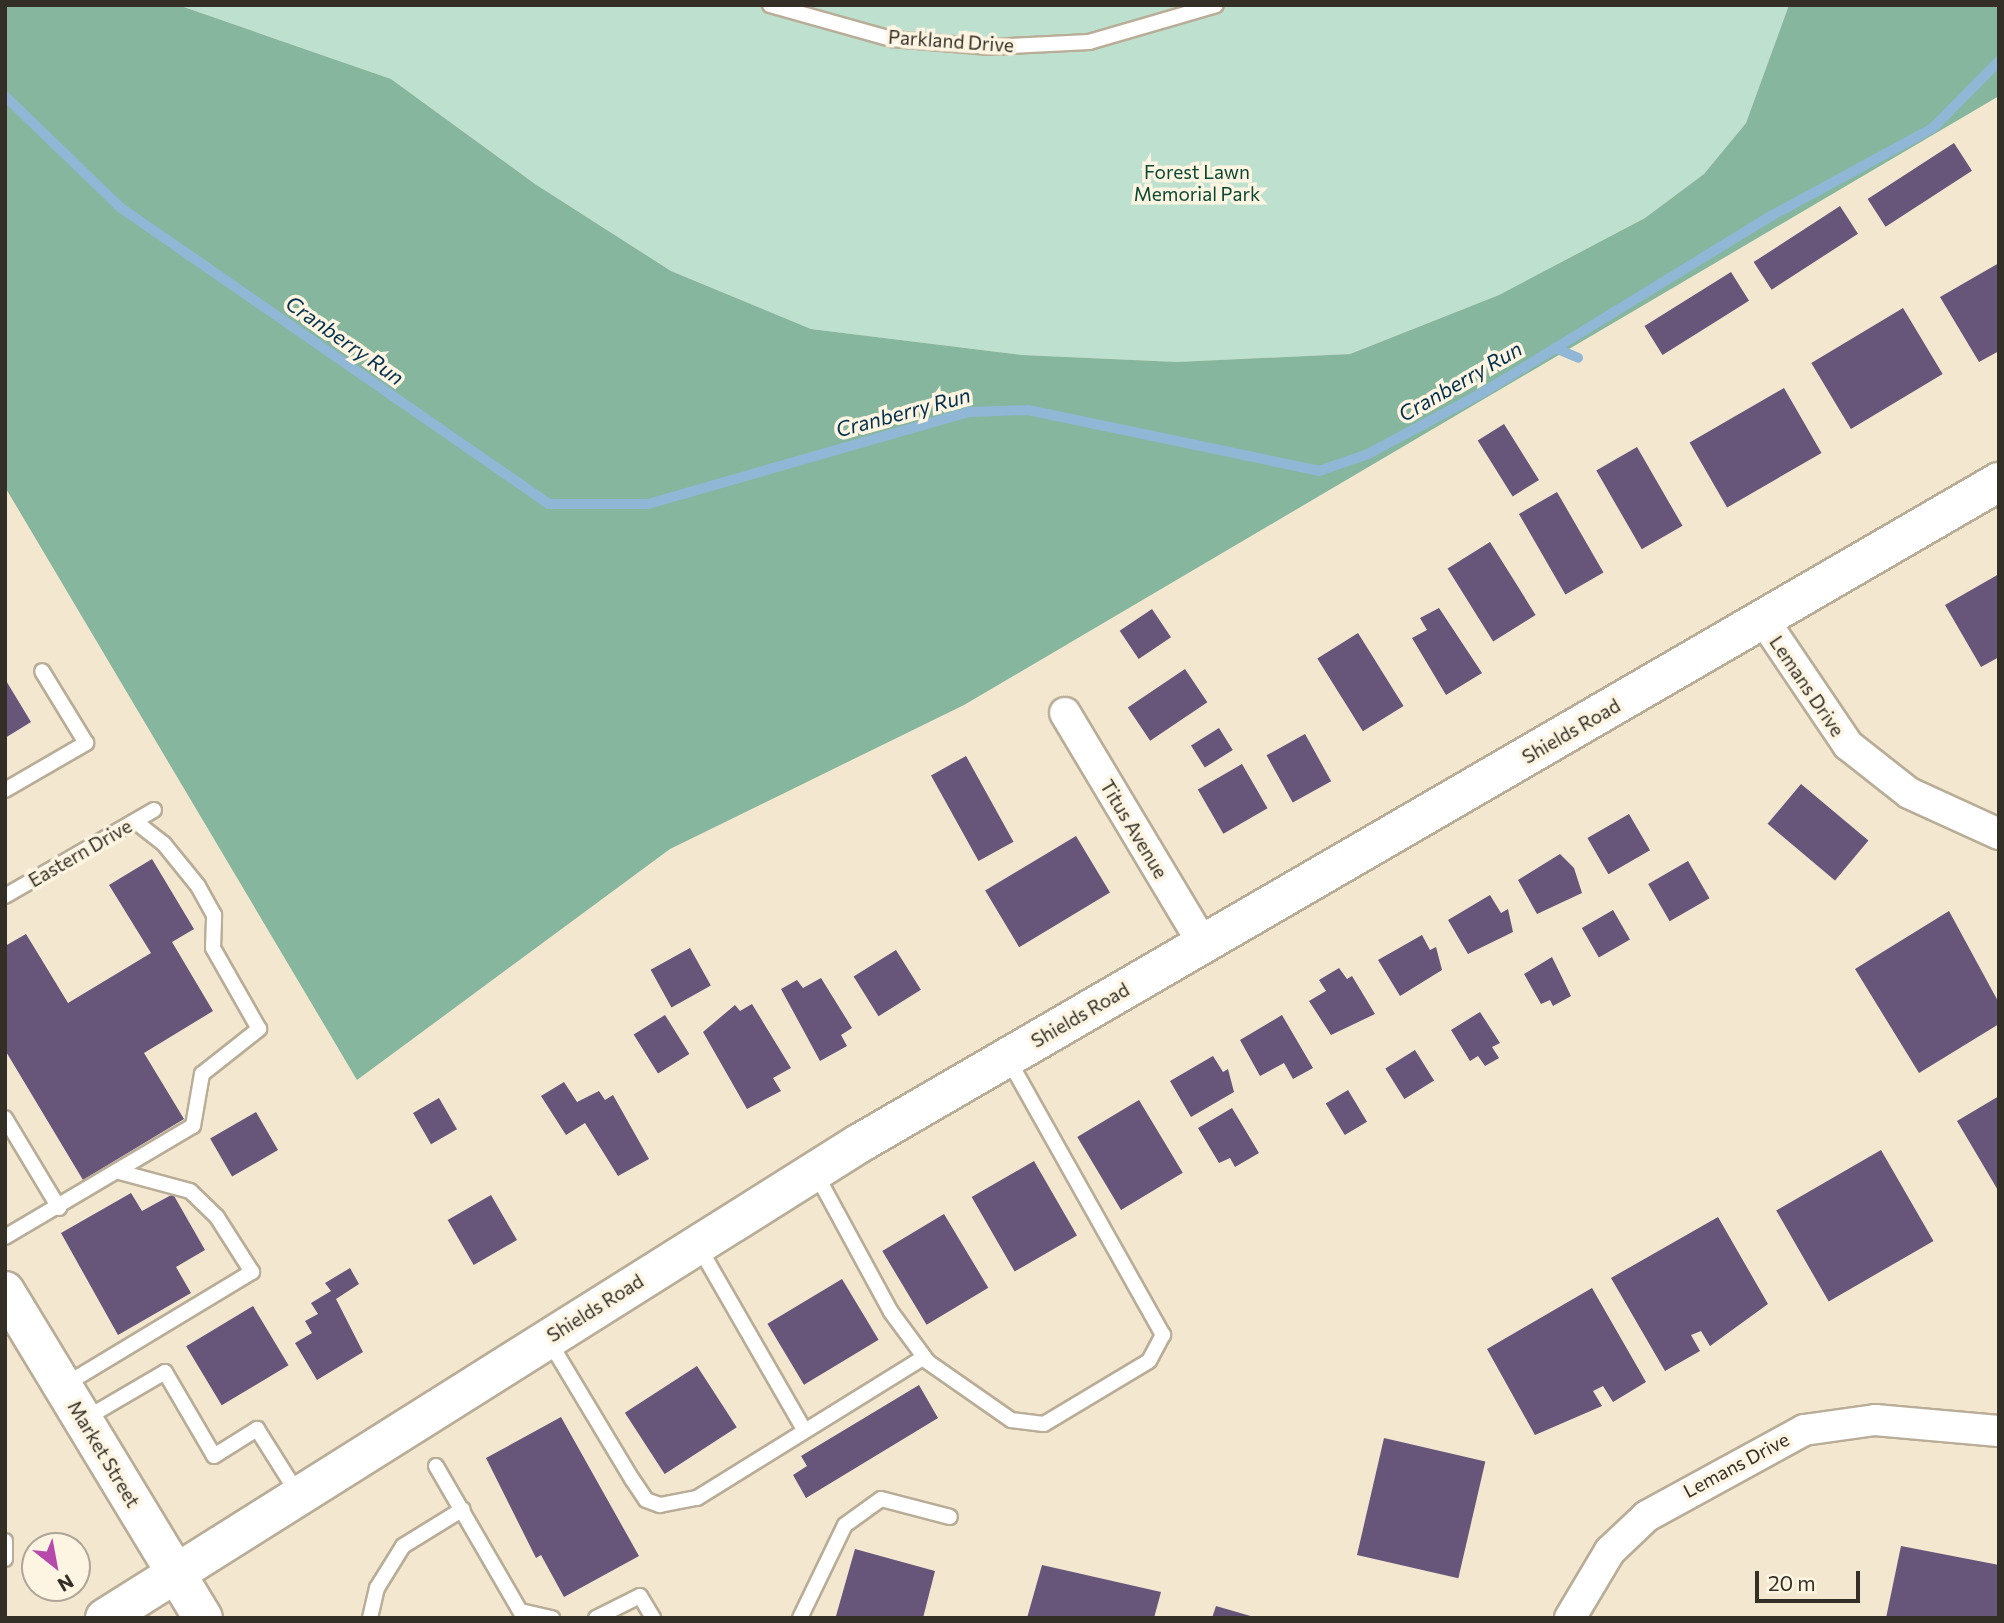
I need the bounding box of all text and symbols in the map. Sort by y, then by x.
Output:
street label: Parkland Drive [887,25,1015,57]
park label: Forest Lawn Memorial Park [1134,161,1260,205]
water label: Cranberry Run [281,290,409,390]
water label: Cranberry Run [1394,335,1526,427]
water label: Cranberry Run [833,382,973,442]
street label: Lemans Drive [1765,631,1849,741]
street label: Shields Road [1518,694,1624,768]
street label: Titus Avenue [1096,776,1172,882]
street label: Eastern Drive [24,814,136,892]
street label: Shields Road [1027,978,1133,1052]
street label: Shields Road [543,1269,647,1347]
street label: Market Street [63,1397,145,1511]
street label: Lemans Drive [1679,1428,1793,1502]
north arrow [21,1532,91,1602]
scale bar [1759,1556,1864,1600]
text: N [54,1570,78,1597]
text: 20 m [1768,1570,1816,1595]

